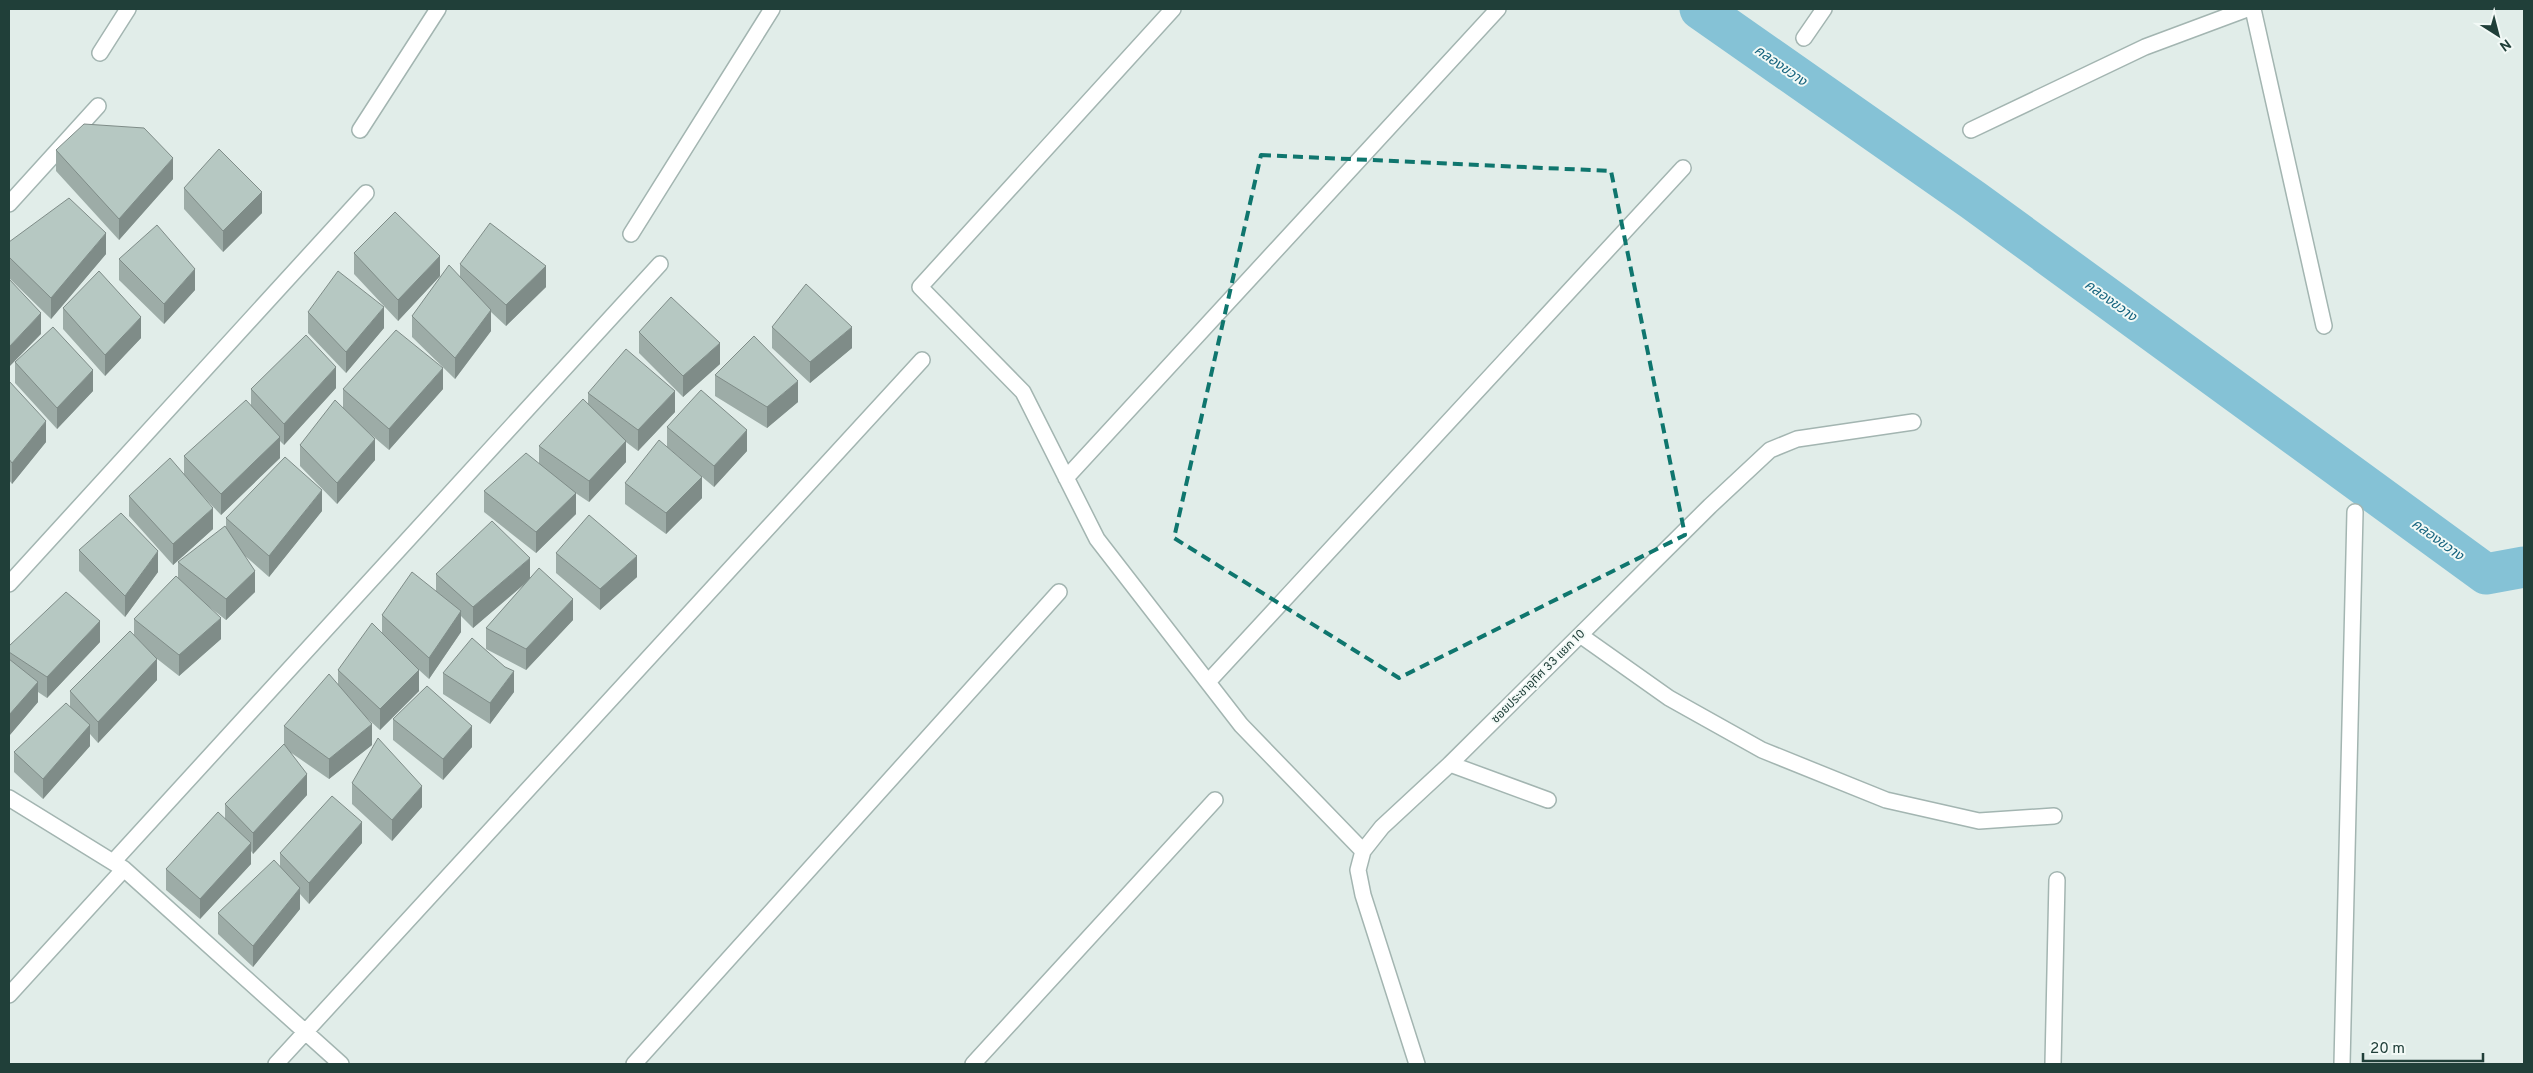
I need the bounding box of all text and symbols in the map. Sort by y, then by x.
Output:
north arrow [2473,10,2523,60]
text: N [2496,34,2514,54]
water label: คลองขวาง [1751,42,1811,91]
water label: คลองขวาง [2081,277,2141,327]
water label: คลองขวาง [2408,516,2468,566]
street label: ซอยประชาอุทิศ 33 แยก 10 [1488,626,1589,727]
scale bar [2363,1030,2483,1062]
text: 20 m [2370,1040,2405,1059]

